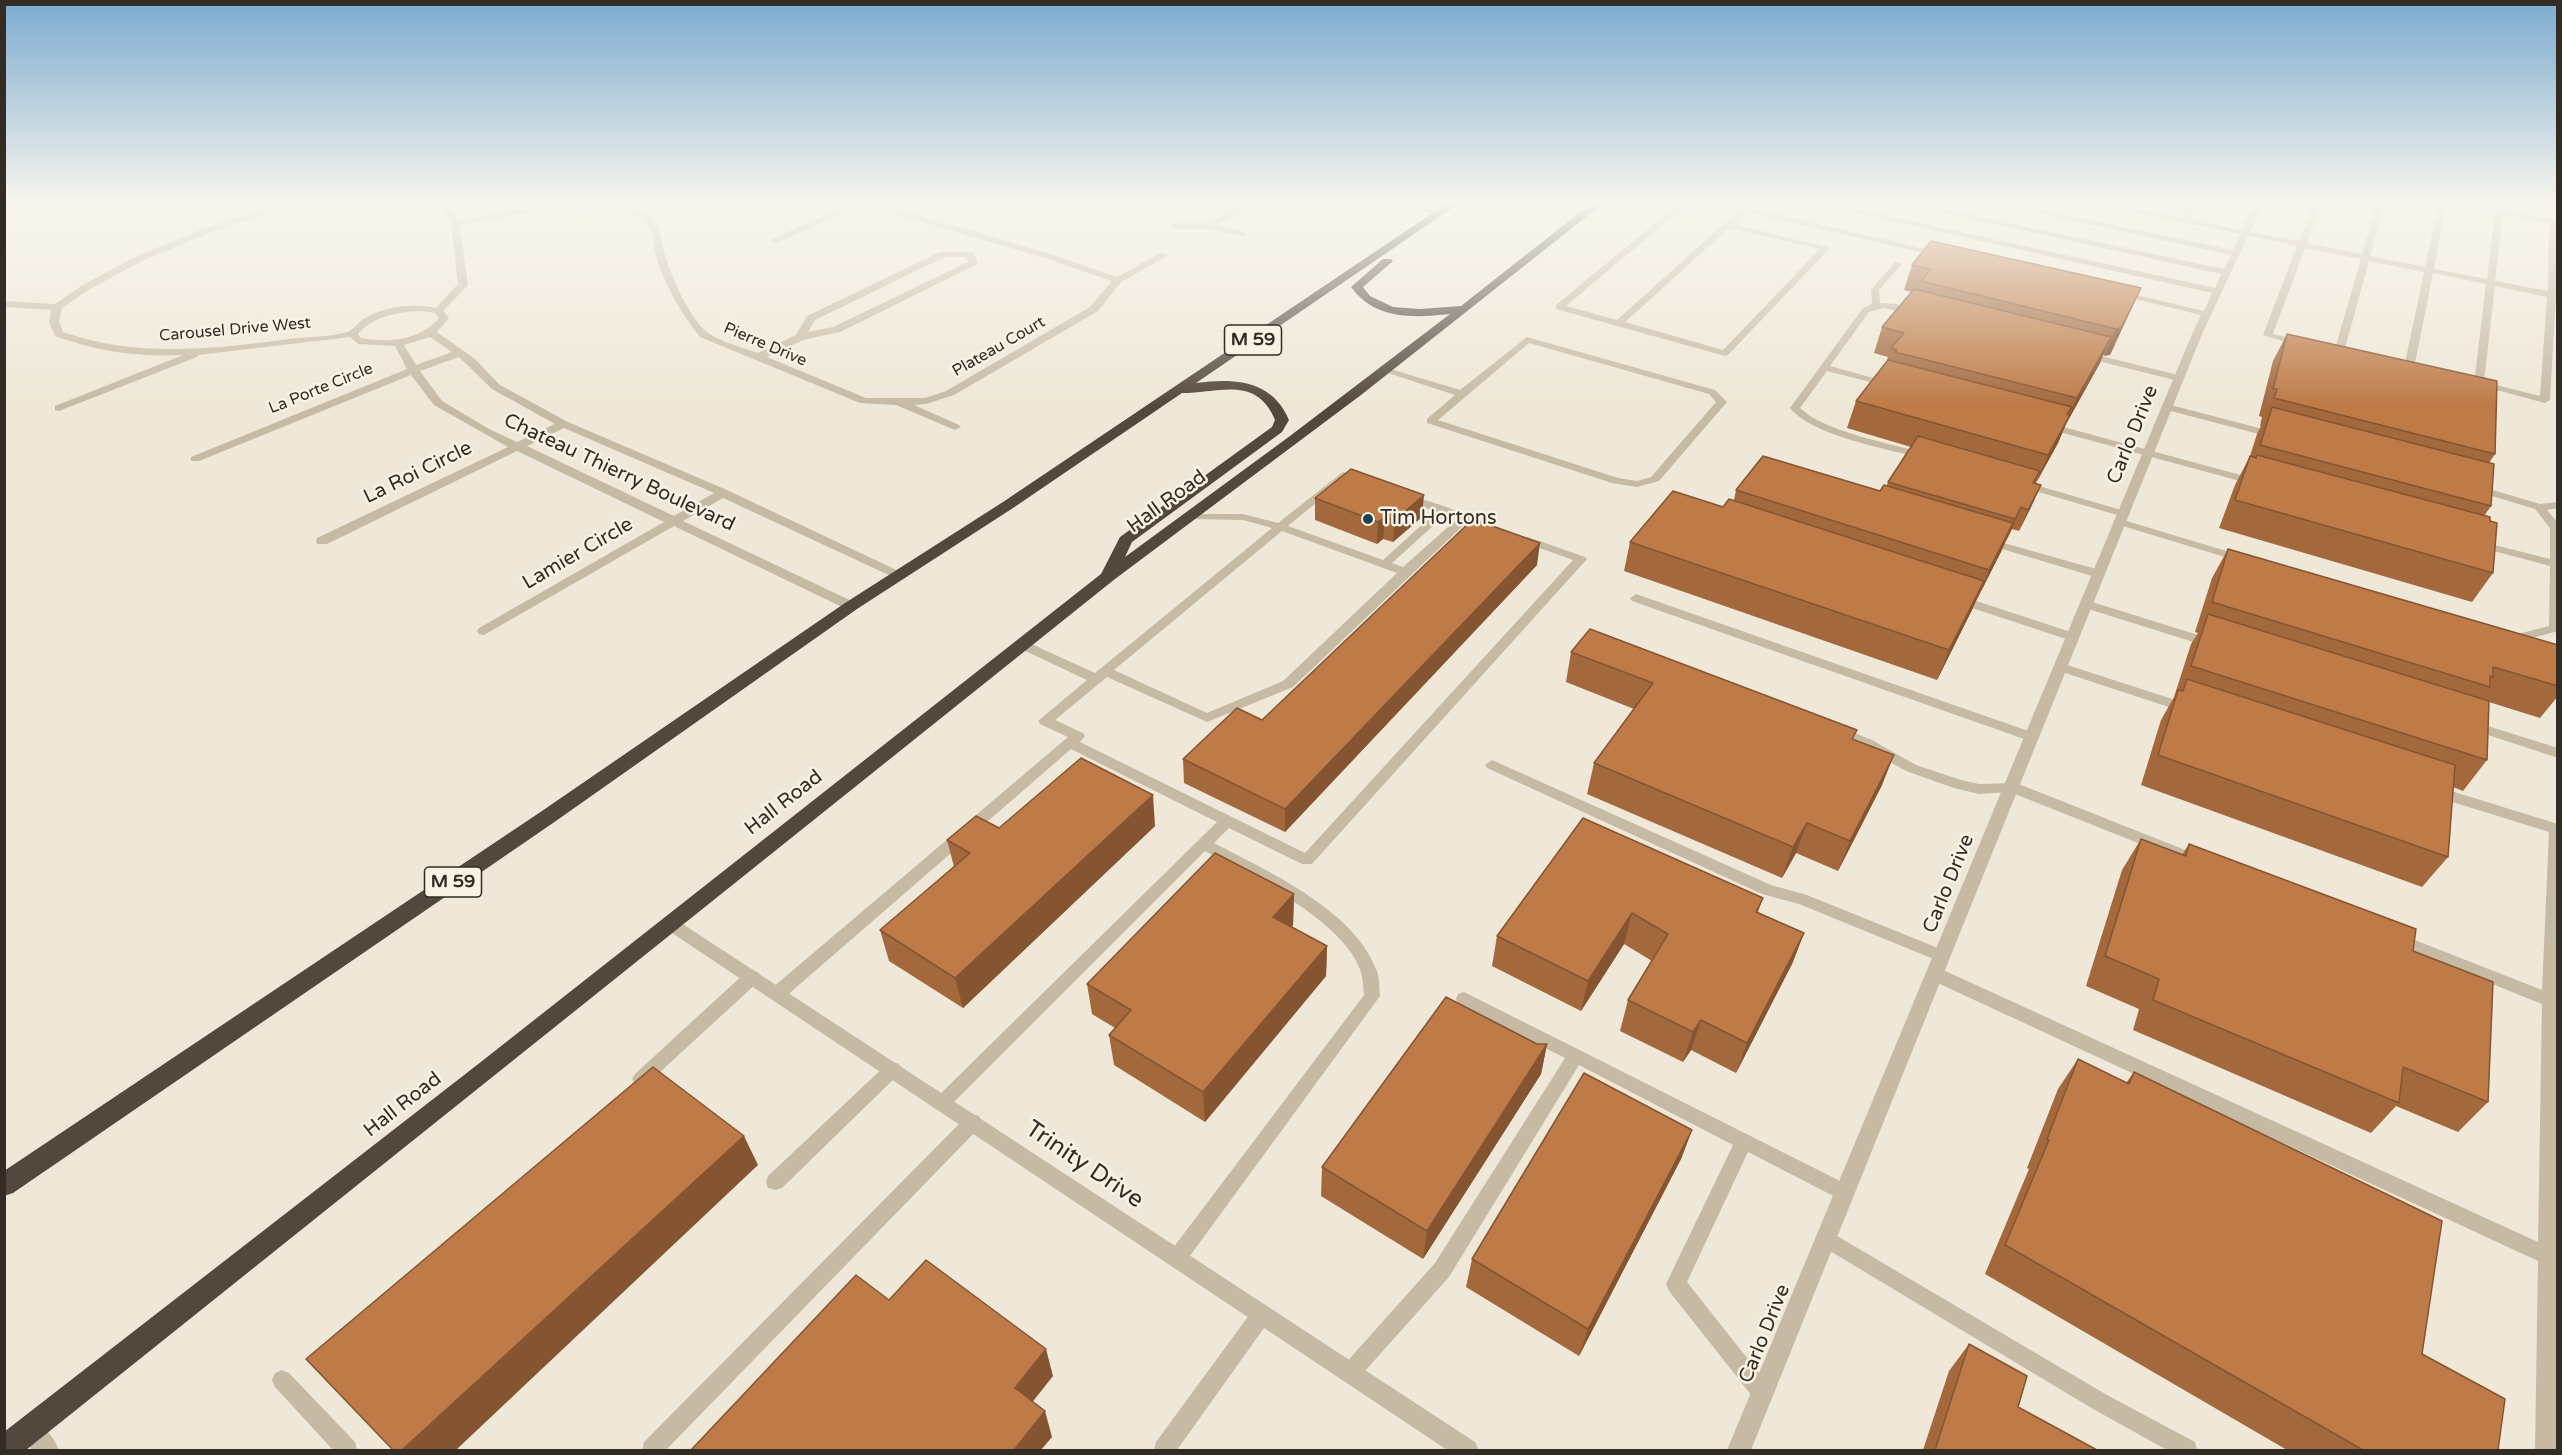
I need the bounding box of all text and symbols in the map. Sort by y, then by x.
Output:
street label: Plateau Court [949,313,1049,381]
street label: Carousel Drive West [158,314,312,346]
street label: Pierre Drive [721,319,809,371]
road number: M 59 [1224,325,1282,355]
street label: La Porte Circle [266,359,376,419]
street label: Carlo Drive [2102,382,2164,488]
street label: Chateau Thierry Boulevard [500,409,738,537]
street label: La Roi Circle [360,436,476,510]
street label: Hall Road [1123,465,1211,539]
place label: Tim Hortons [1380,507,1497,531]
marker: Tim Hortons [1361,512,1375,526]
street label: Lamier Circle [519,513,637,595]
street label: Hall Road [740,765,828,841]
street label: Carlo Drive [1918,831,1980,937]
road number: M 59 [424,867,482,897]
street label: Hall Road [359,1067,447,1143]
street label: Trinity Drive [1019,1115,1149,1215]
street label: Carlo Drive [1734,1281,1796,1387]

